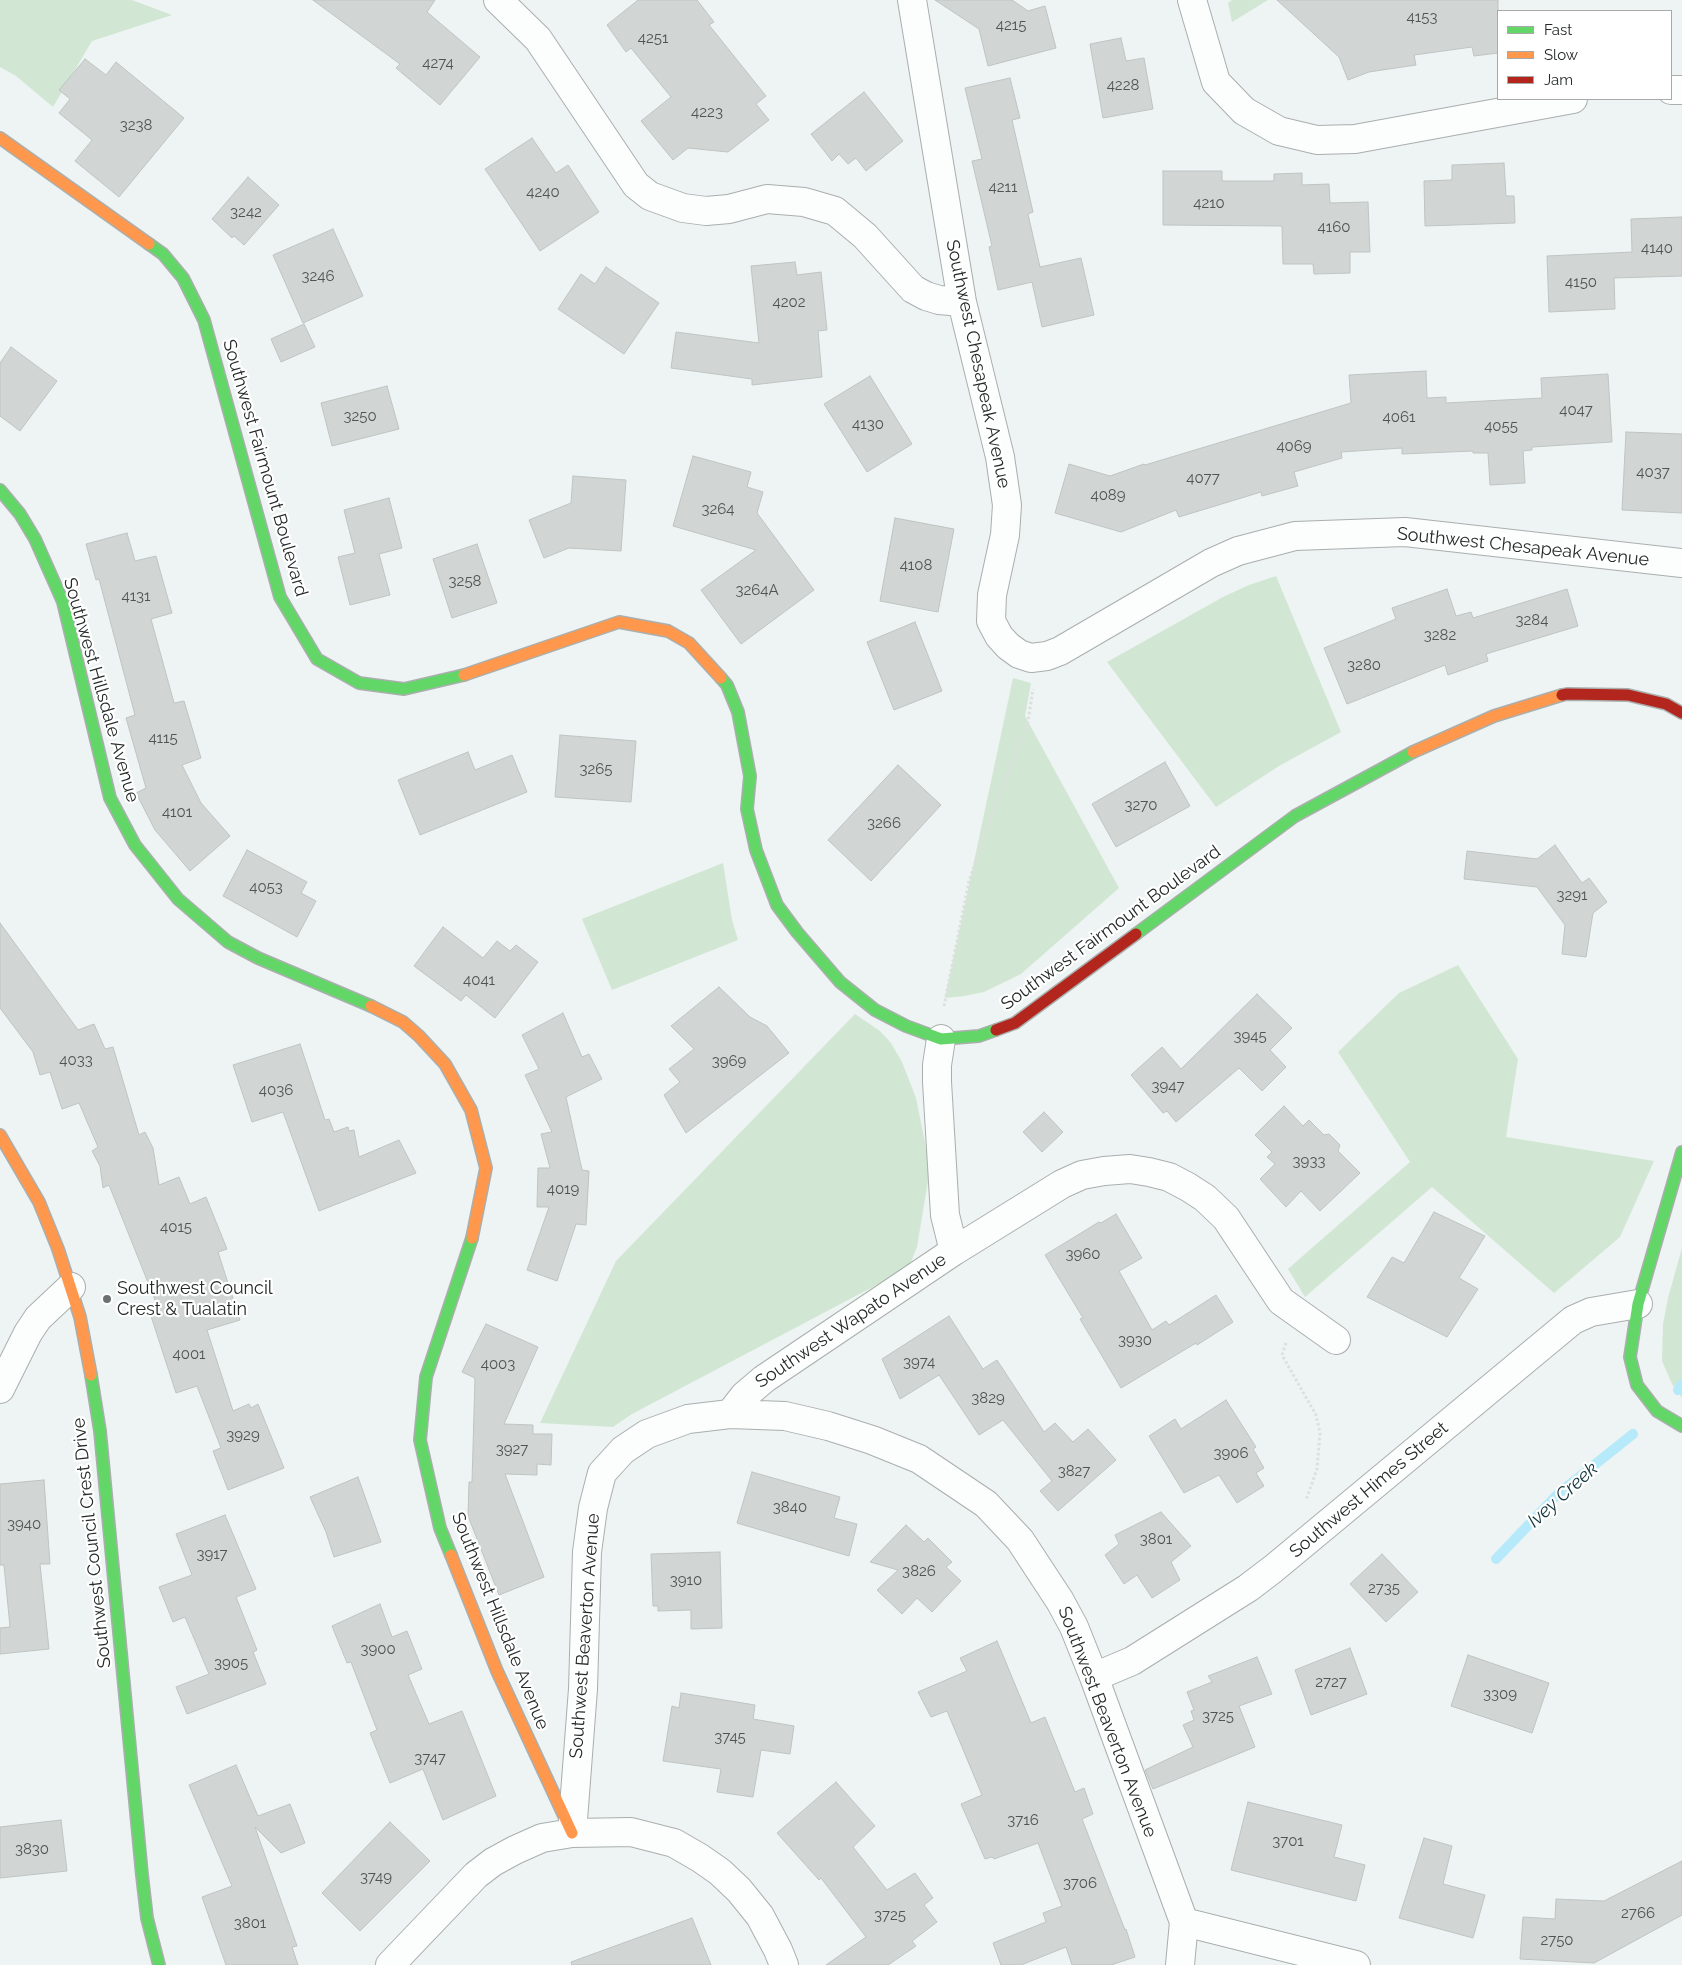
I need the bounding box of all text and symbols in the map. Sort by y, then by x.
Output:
house number: 4153 [1407,8,1437,26]
legend [1497,10,1672,100]
house number: 4215 [996,16,1026,34]
text: Fast [1544,21,1572,39]
house number: 4251 [638,29,668,47]
text: Slow [1544,46,1578,64]
house number: 4274 [422,54,454,72]
text: Jam [1544,71,1573,89]
house number: 4228 [1107,76,1139,94]
house number: 4223 [691,103,723,121]
house number: 3238 [120,116,152,134]
house number: 4211 [989,178,1017,196]
house number: 4240 [526,183,560,201]
house number: 4210 [1193,194,1225,212]
house number: 3242 [230,203,262,221]
house number: 4160 [1318,218,1350,236]
street label: Southwest Chesapeak Avenue [941,238,1015,490]
house number: 4140 [1641,239,1673,257]
house number: 3246 [301,267,335,285]
house number: 4150 [1565,273,1597,291]
house number: 4202 [773,293,805,311]
street label: Southwest Fairmount Boulevard [218,337,312,599]
house number: 4047 [1559,401,1593,419]
house number: 3250 [343,407,377,425]
house number: 4061 [1383,408,1415,426]
house number: 4130 [852,415,884,433]
house number: 4055 [1484,417,1518,435]
house number: 4069 [1276,437,1312,455]
house number: 4037 [1636,463,1670,481]
house number: 4077 [1186,469,1220,487]
house number: 4089 [1090,486,1126,504]
house number: 3264 [701,500,735,518]
street label: Southwest Chesapeak Avenue [1396,523,1650,571]
house number: 4108 [900,556,932,574]
house number: 3258 [449,572,481,590]
street label: Southwest Hillsdale Avenue [59,575,143,805]
house number: 3264A [735,581,779,599]
house number: 4131 [121,587,151,605]
house number: 3284 [1516,611,1548,629]
house number: 3282 [1424,626,1456,644]
house number: 3280 [1347,656,1381,674]
house number: 4115 [148,729,178,747]
house number: 3265 [579,760,613,778]
house number: 3270 [1125,796,1157,814]
house number: 4101 [162,803,192,821]
house number: 3266 [867,814,901,832]
street label: Southwest Fairmount Boulevard [997,841,1225,1015]
house number: 4053 [249,878,283,896]
house number: 3291 [1556,886,1588,904]
house number: 4041 [463,971,495,989]
house number: 3945 [1233,1027,1267,1045]
house number: 4033 [59,1051,93,1069]
house number: 3969 [712,1052,746,1070]
house number: 3947 [1152,1077,1184,1095]
house number: 4036 [259,1081,293,1099]
house number: 3933 [1293,1152,1325,1170]
house number: 4019 [547,1180,579,1198]
house number: 4015 [160,1218,192,1236]
house number: 3960 [1065,1245,1101,1263]
street label: Southwest Wapato Avenue [751,1249,951,1393]
place label: Southwest Council Crest & Tualatin [117,1278,273,1320]
marker: Southwest Council Crest & Tualatin [101,1293,113,1305]
house number: 3930 [1118,1331,1152,1349]
house number: 4001 [173,1345,205,1363]
house number: 3974 [903,1353,935,1371]
house number: 4003 [481,1355,515,1373]
house number: 3829 [971,1389,1005,1407]
street label: Southwest Council Crest Drive [68,1417,116,1669]
street label: Southwest Himes Street [1285,1417,1453,1563]
house number: 3929 [226,1426,260,1444]
house number: 3927 [496,1440,528,1458]
house number: 3906 [1213,1444,1249,1462]
water label: Ivey Creek [1523,1457,1603,1533]
house number: 3827 [1058,1462,1090,1480]
house number: 3840 [773,1498,807,1516]
street label: Southwest Hillsdale Avenue [446,1509,554,1733]
street label: Southwest Beaverton Avenue [566,1513,604,1759]
house number: 3940 [7,1515,41,1533]
house number: 3801 [1140,1530,1172,1548]
house number: 3917 [196,1545,228,1563]
house number: 3826 [902,1562,936,1580]
house number: 3910 [670,1571,702,1589]
house number: 2735 [1368,1579,1400,1597]
street label: Southwest Beaverton Avenue [1053,1603,1161,1841]
house number: 3900 [360,1640,396,1658]
house number: 3905 [214,1654,248,1672]
house number: 2727 [1315,1673,1347,1691]
house number: 3309 [1483,1685,1517,1703]
house number: 3725 [1202,1707,1234,1725]
house number: 3745 [714,1728,746,1746]
house number: 3747 [414,1749,446,1767]
house number: 3716 [1007,1811,1039,1829]
house number: 3701 [1272,1832,1304,1850]
house number: 3830 [15,1840,49,1858]
house number: 3749 [360,1868,392,1886]
house number: 3706 [1063,1874,1097,1892]
house number: 2766 [1621,1904,1655,1922]
house number: 3725 [874,1906,906,1924]
house number: 3801 [234,1914,266,1932]
house number: 2750 [1541,1931,1573,1949]

